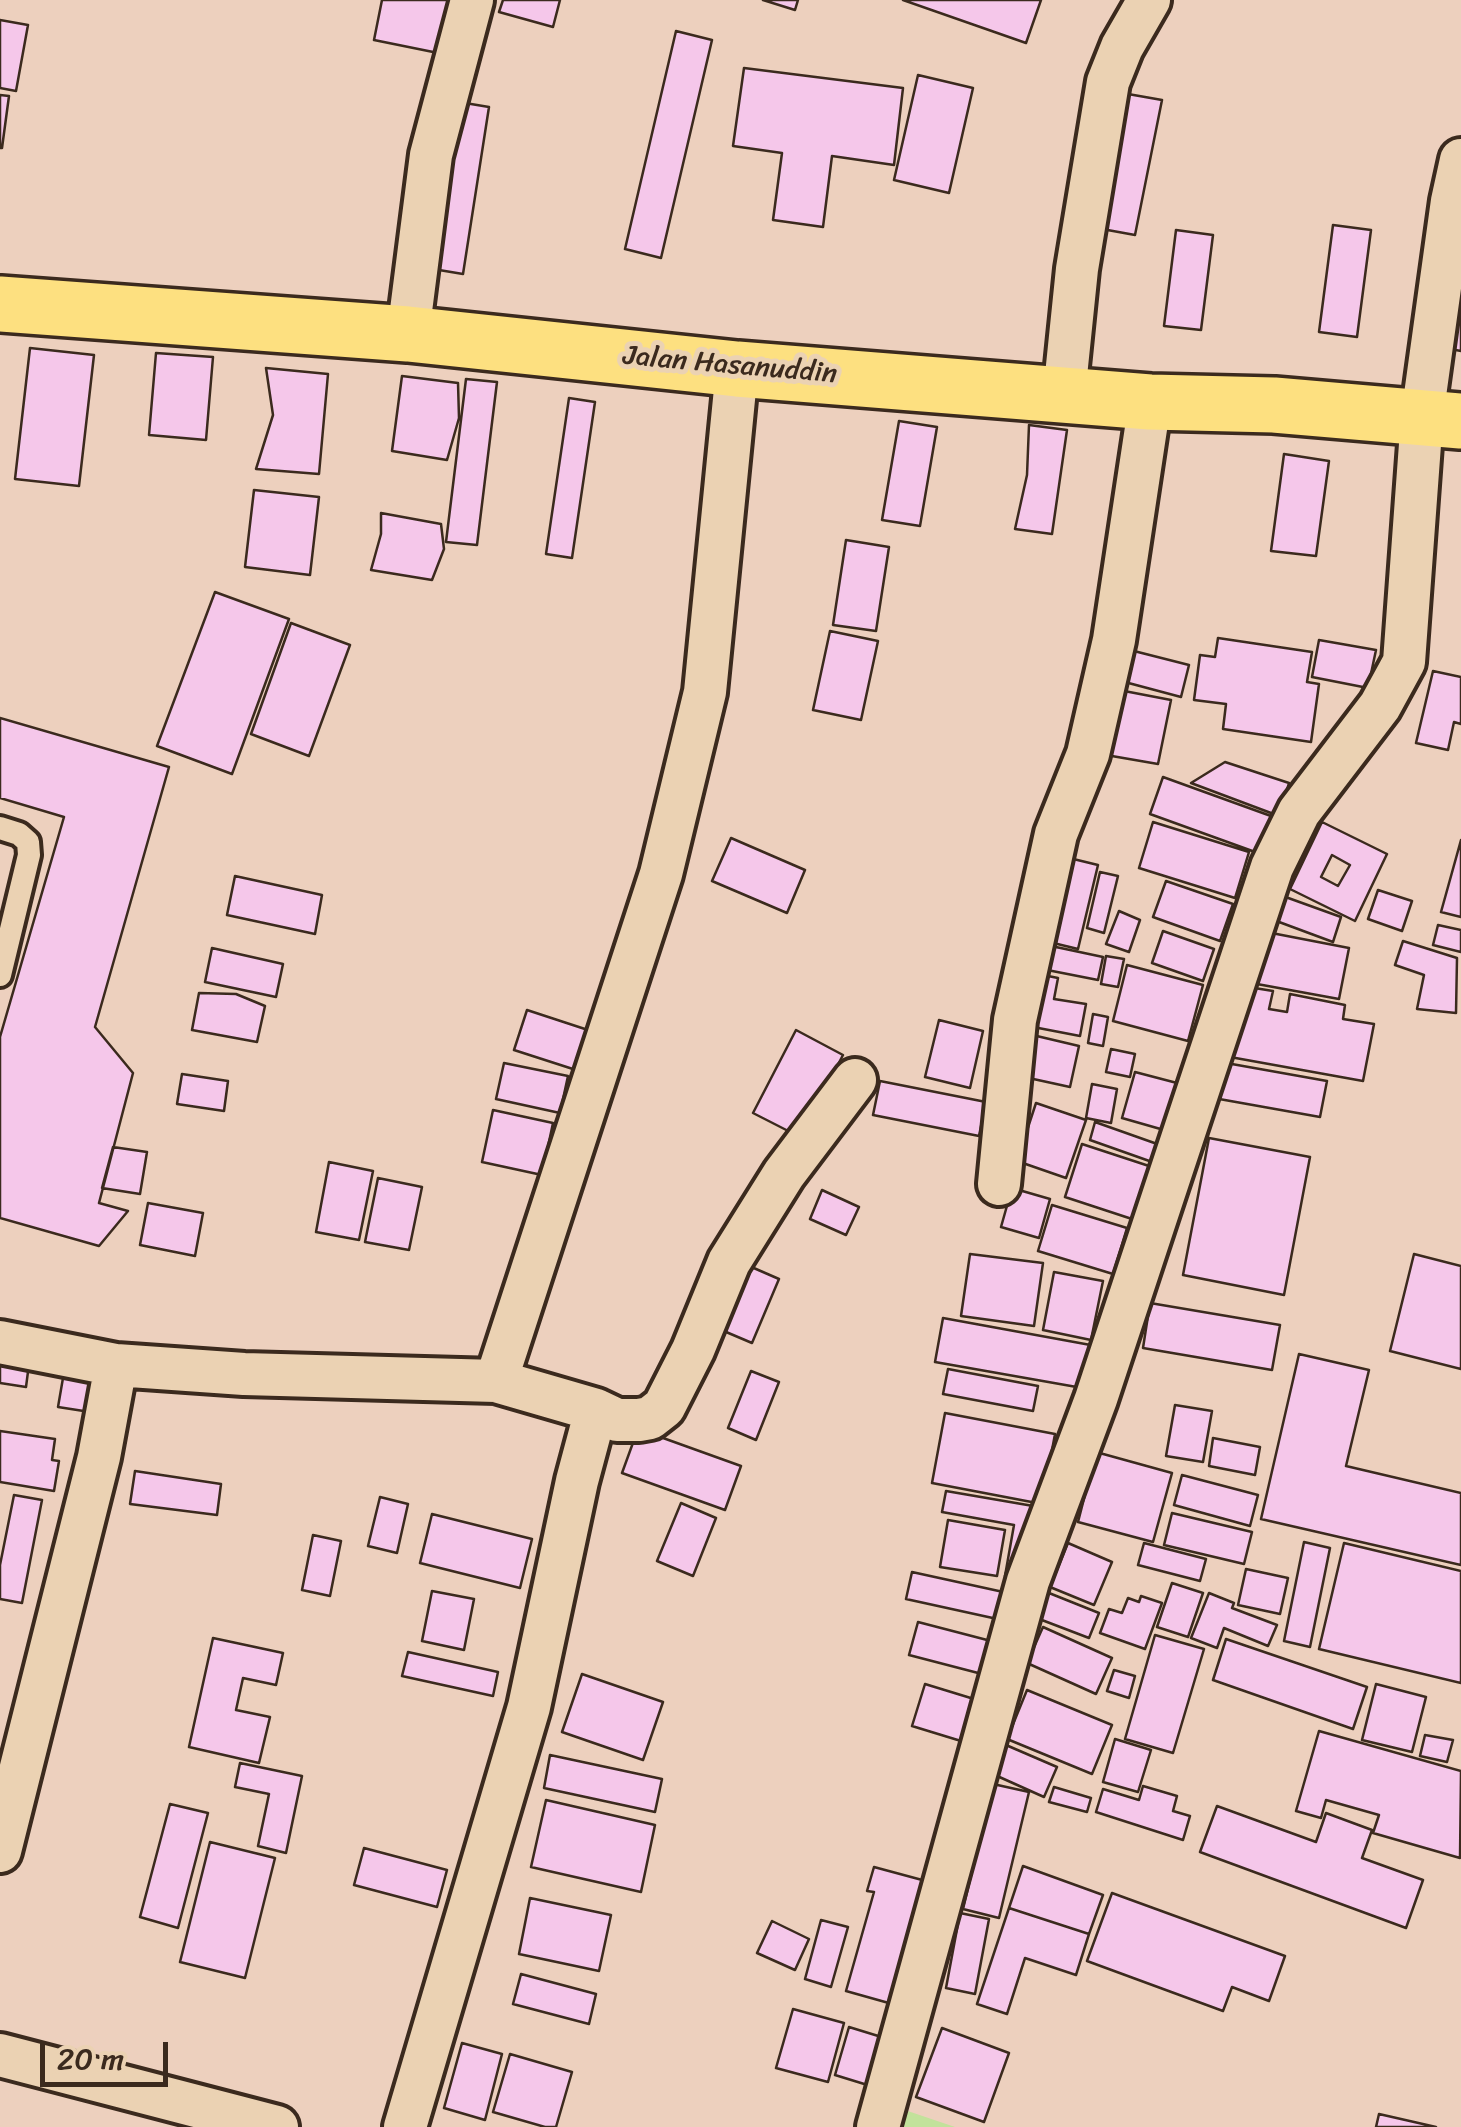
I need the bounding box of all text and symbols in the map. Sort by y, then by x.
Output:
street label: Jalan Hasanuddin [622,340,838,392]
scale bar [45,2022,172,2084]
text: 20 m [57,2032,124,2086]

